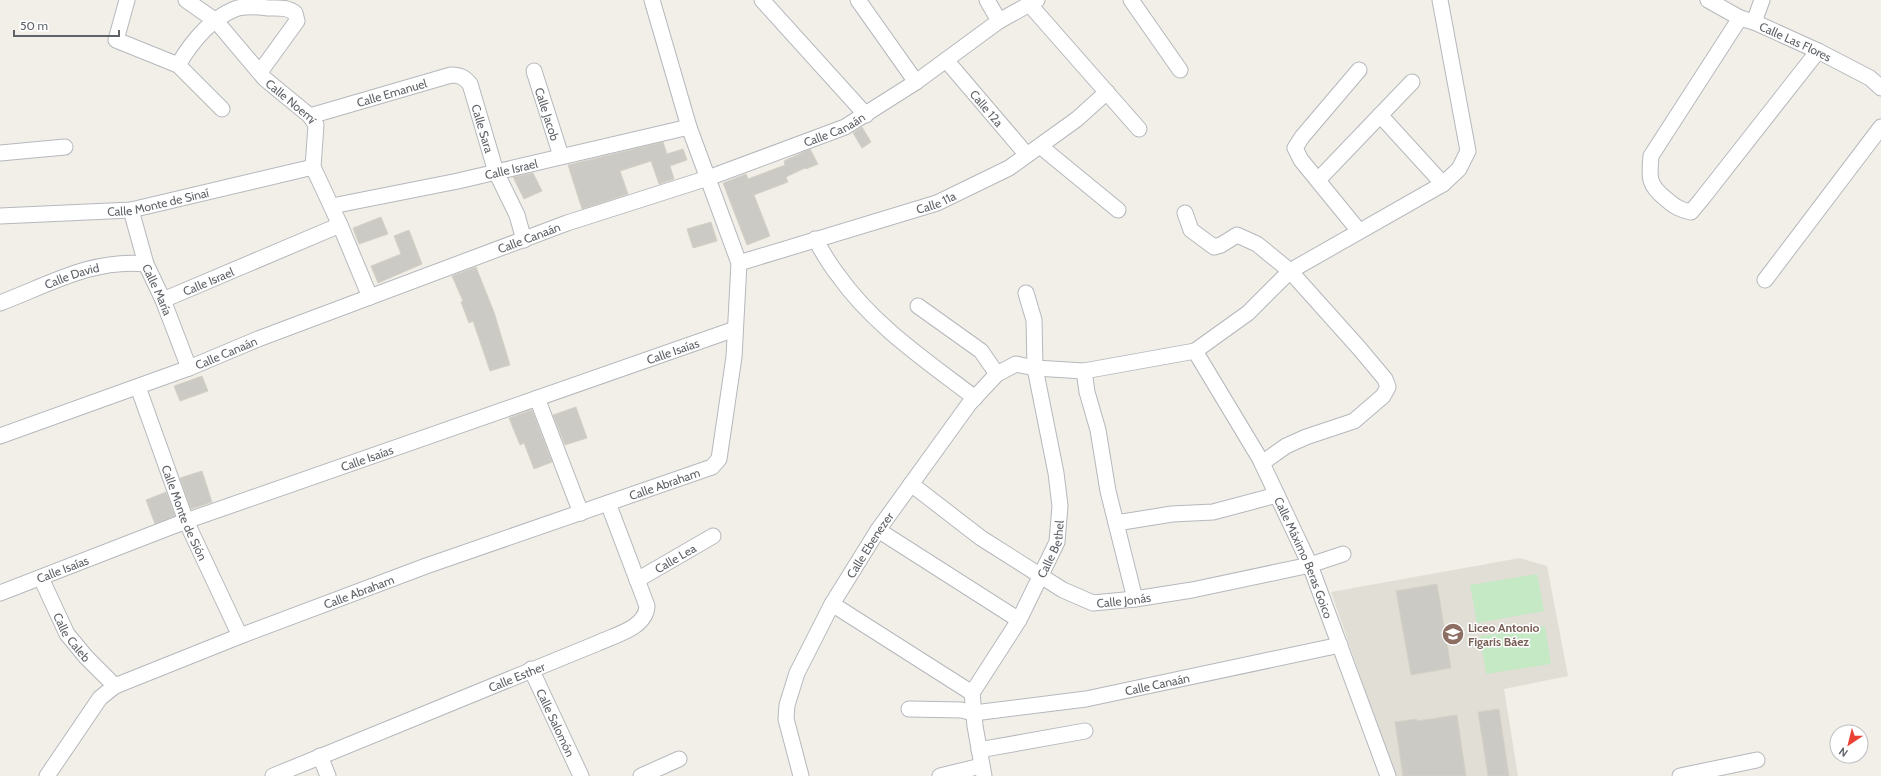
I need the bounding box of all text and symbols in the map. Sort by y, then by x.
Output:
scale bar [14,12,119,38]
text: 50 m [20,18,48,33]
street label: Calle Las Flores [1757,18,1834,64]
street label: Calle Noemí [263,75,320,126]
street label: Calle Emanuel [355,75,429,110]
street label: Calle Jacob [532,85,563,143]
street label: Calle 12a [967,86,1007,130]
street label: Calle Sara [469,102,497,155]
street label: Calle Canaán [801,109,868,149]
street label: Calle Israel [483,155,539,182]
street label: Calle Monte de Sinaí [107,184,211,219]
street label: Calle 11a [914,188,958,216]
street label: Calle Canaán [495,219,563,256]
street label: Calle David [42,259,101,292]
street label: Calle María [139,261,176,318]
street label: Calle Israel [180,263,236,298]
street label: Calle Canaán [193,333,259,372]
street label: Calle Isaías [644,335,701,367]
street label: Calle Isaías [339,442,395,474]
street label: Calle Monte de Sión [159,463,211,563]
street label: Calle Abraham [627,464,702,503]
street label: Calle Máximo Beras Goico [1271,494,1337,621]
street label: Calle Ebenezer [843,509,896,580]
street label: Calle Bethel [1033,520,1066,580]
street label: Calle Lea [652,540,699,576]
street label: Calle Isaías [34,552,91,586]
street label: Calle Abraham [321,571,396,611]
street label: Calle Jonás [1096,589,1152,610]
street label: Calle Caleb [51,610,94,665]
place label: Liceo Antonio Figaris Báez [1468,620,1540,649]
school or university icon: Liceo Antonio Figaris Báez [1440,621,1466,647]
street label: Calle Esther [486,658,547,695]
street label: Calle Canaán [1123,670,1191,698]
street label: Calle Salomón [534,686,578,759]
north arrow [1829,724,1869,764]
text: N [1836,744,1850,760]

